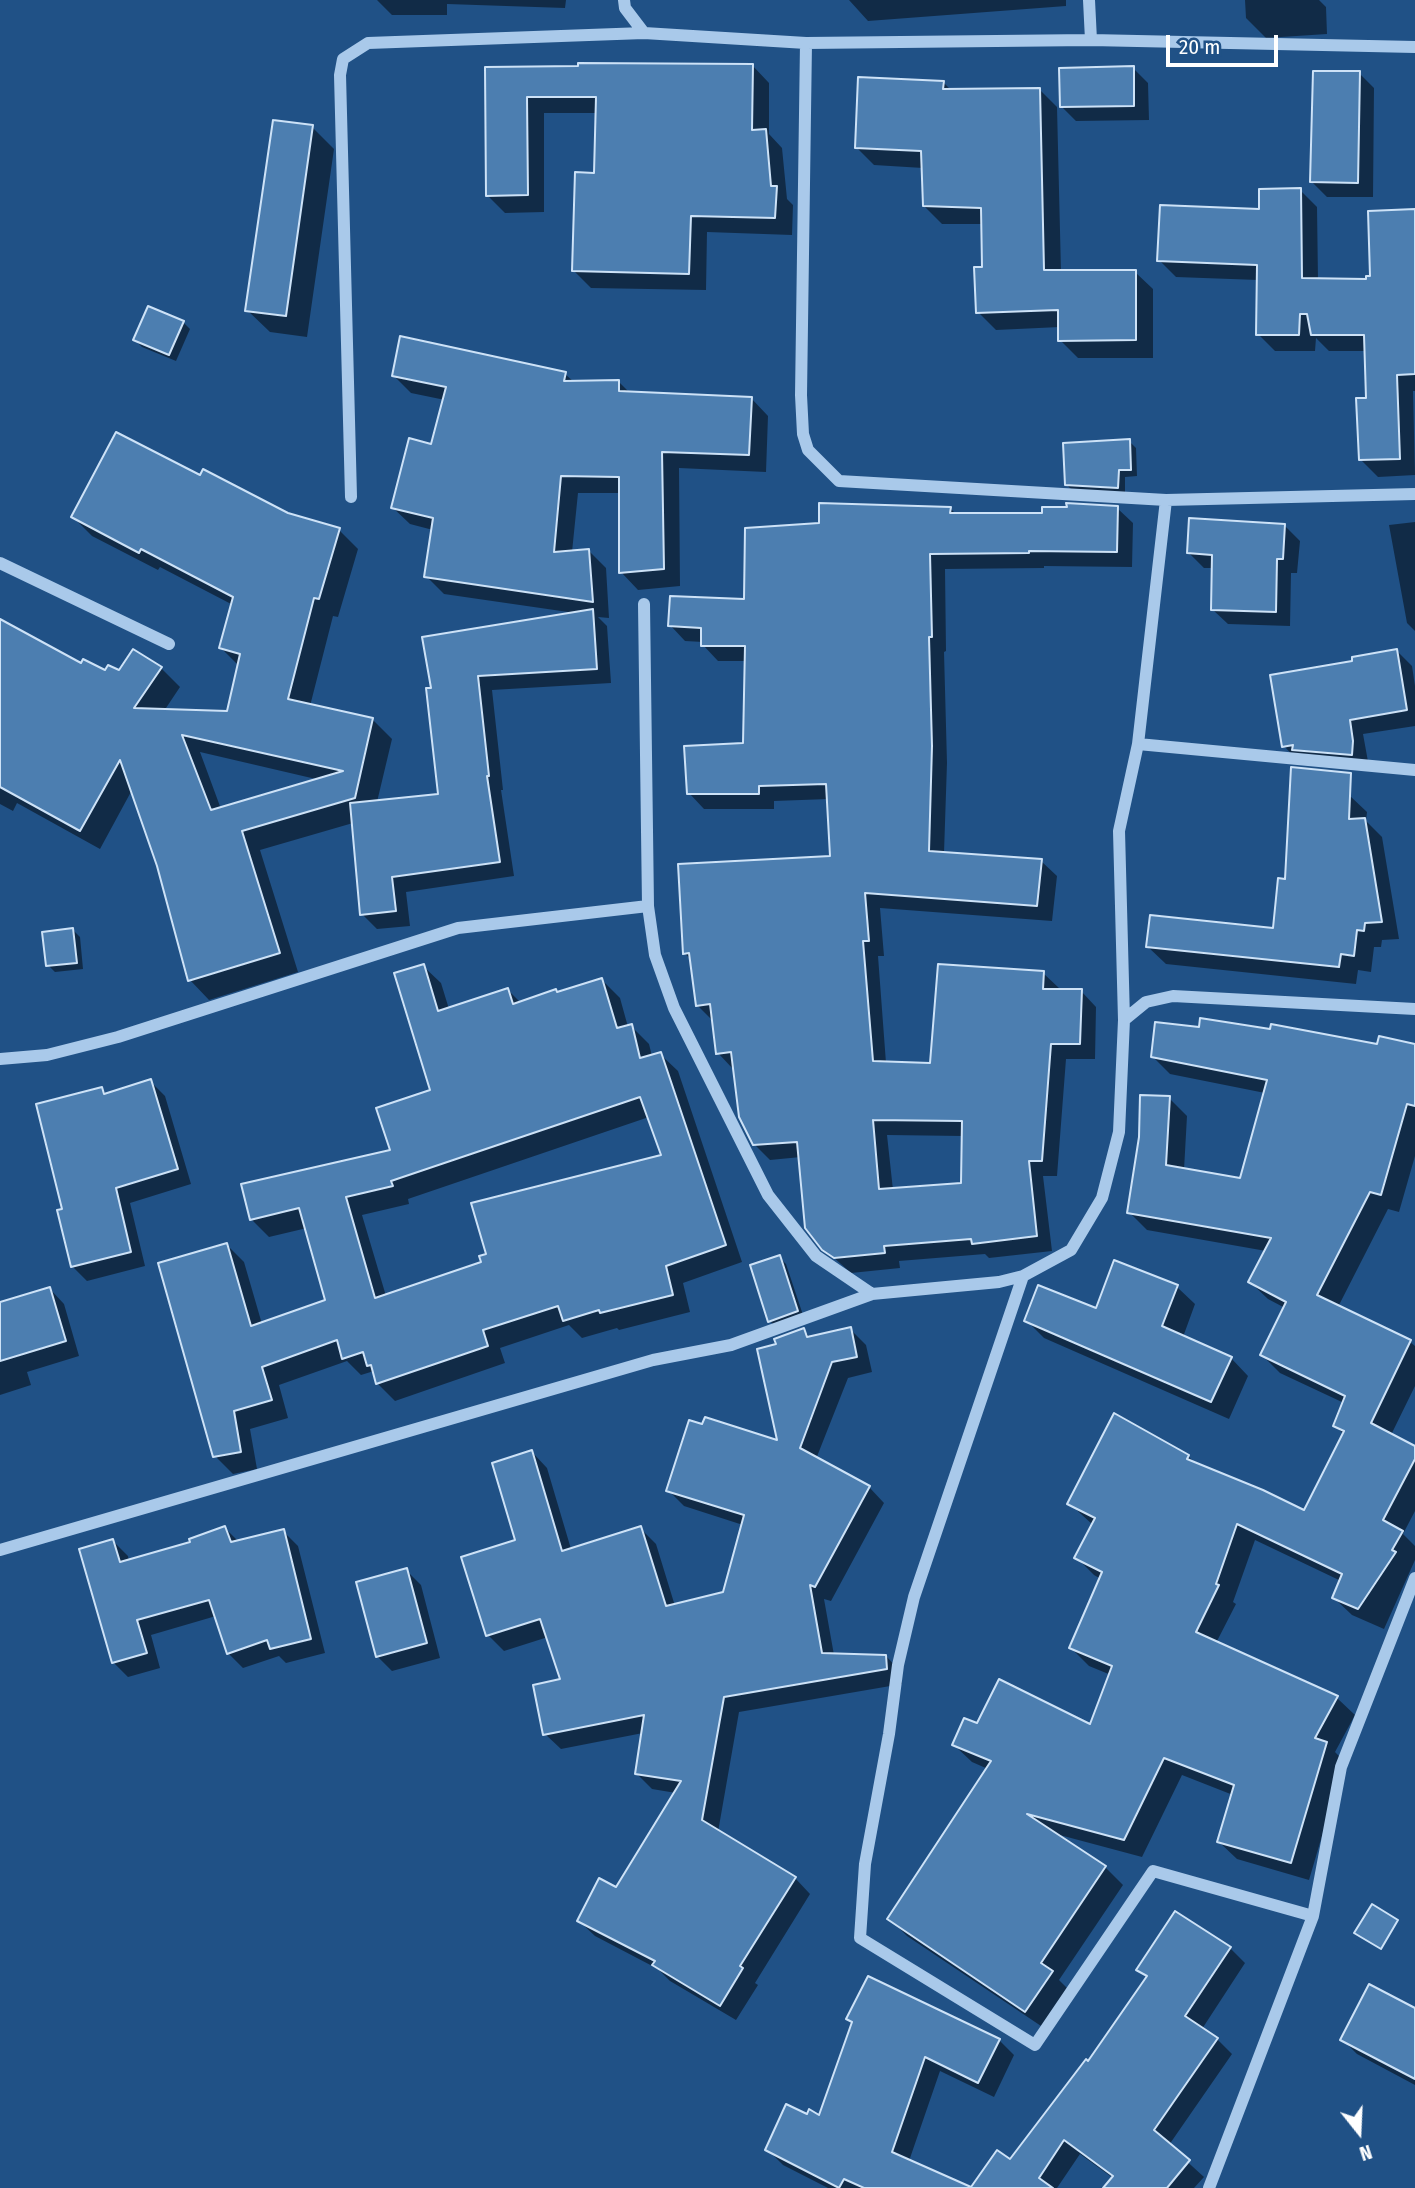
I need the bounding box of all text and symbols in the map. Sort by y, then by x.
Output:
scale bar [1170,21,1282,65]
text: 20 m [1179,34,1220,60]
north arrow [1324,2097,1394,2167]
text: N [1357,2140,1375,2165]

